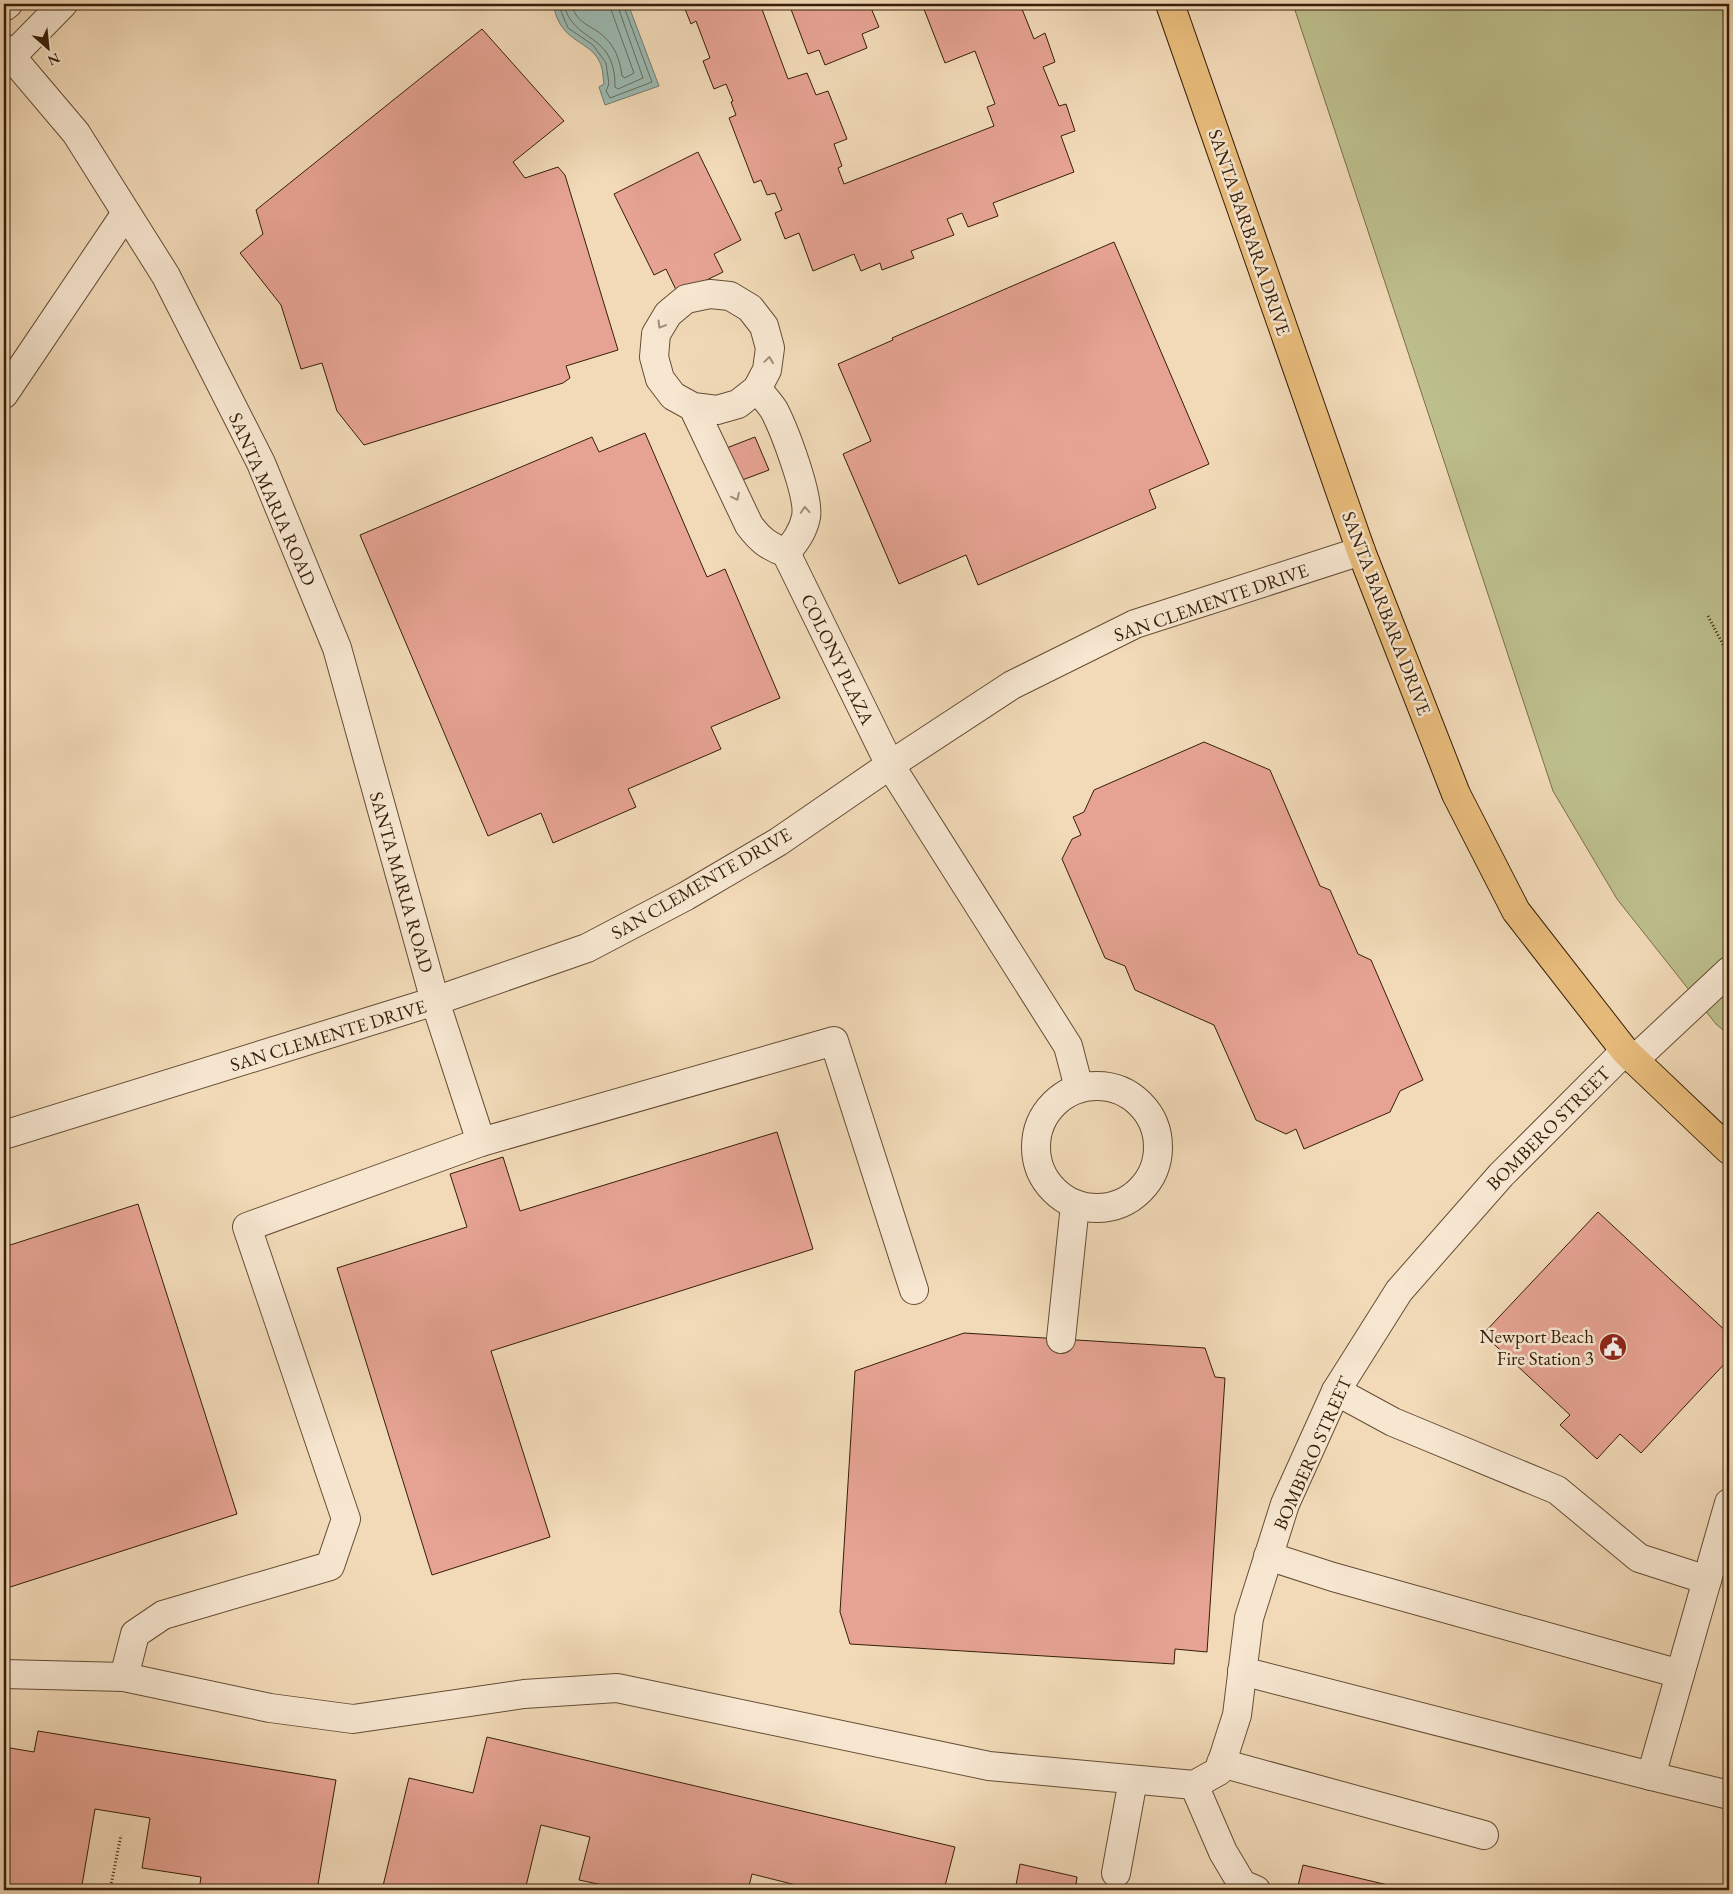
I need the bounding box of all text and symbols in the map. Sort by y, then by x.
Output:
north arrow [22,22,72,72]
text: N [44,49,63,70]
street label: SANTA BARBARA DRIVE [1202,126,1297,339]
one-way arrow [658,320,668,329]
one-way arrow [763,356,773,365]
street label: SANTA MARIA ROAD [223,409,322,590]
one-way arrow [730,492,740,501]
one-way arrow [799,506,810,514]
street label: SANTA BARBARA DRIVE [1336,508,1437,719]
street label: SAN CLEMENTE DRIVE [1111,557,1312,648]
street label: COLONY PLAZA [795,590,880,730]
street label: SANTA MARIA ROAD [364,789,439,976]
street label: SAN CLEMENTE DRIVE [607,821,796,945]
street label: SAN CLEMENTE DRIVE [227,994,430,1077]
street label: BOMBERO STREET [1481,1061,1616,1196]
place label: Newport Beach Fire Station 3 [1479,1324,1594,1371]
public building icon: Newport Beach Fire Station 3 [1598,1332,1628,1362]
street label: BOMBERO STREET [1267,1372,1358,1534]

